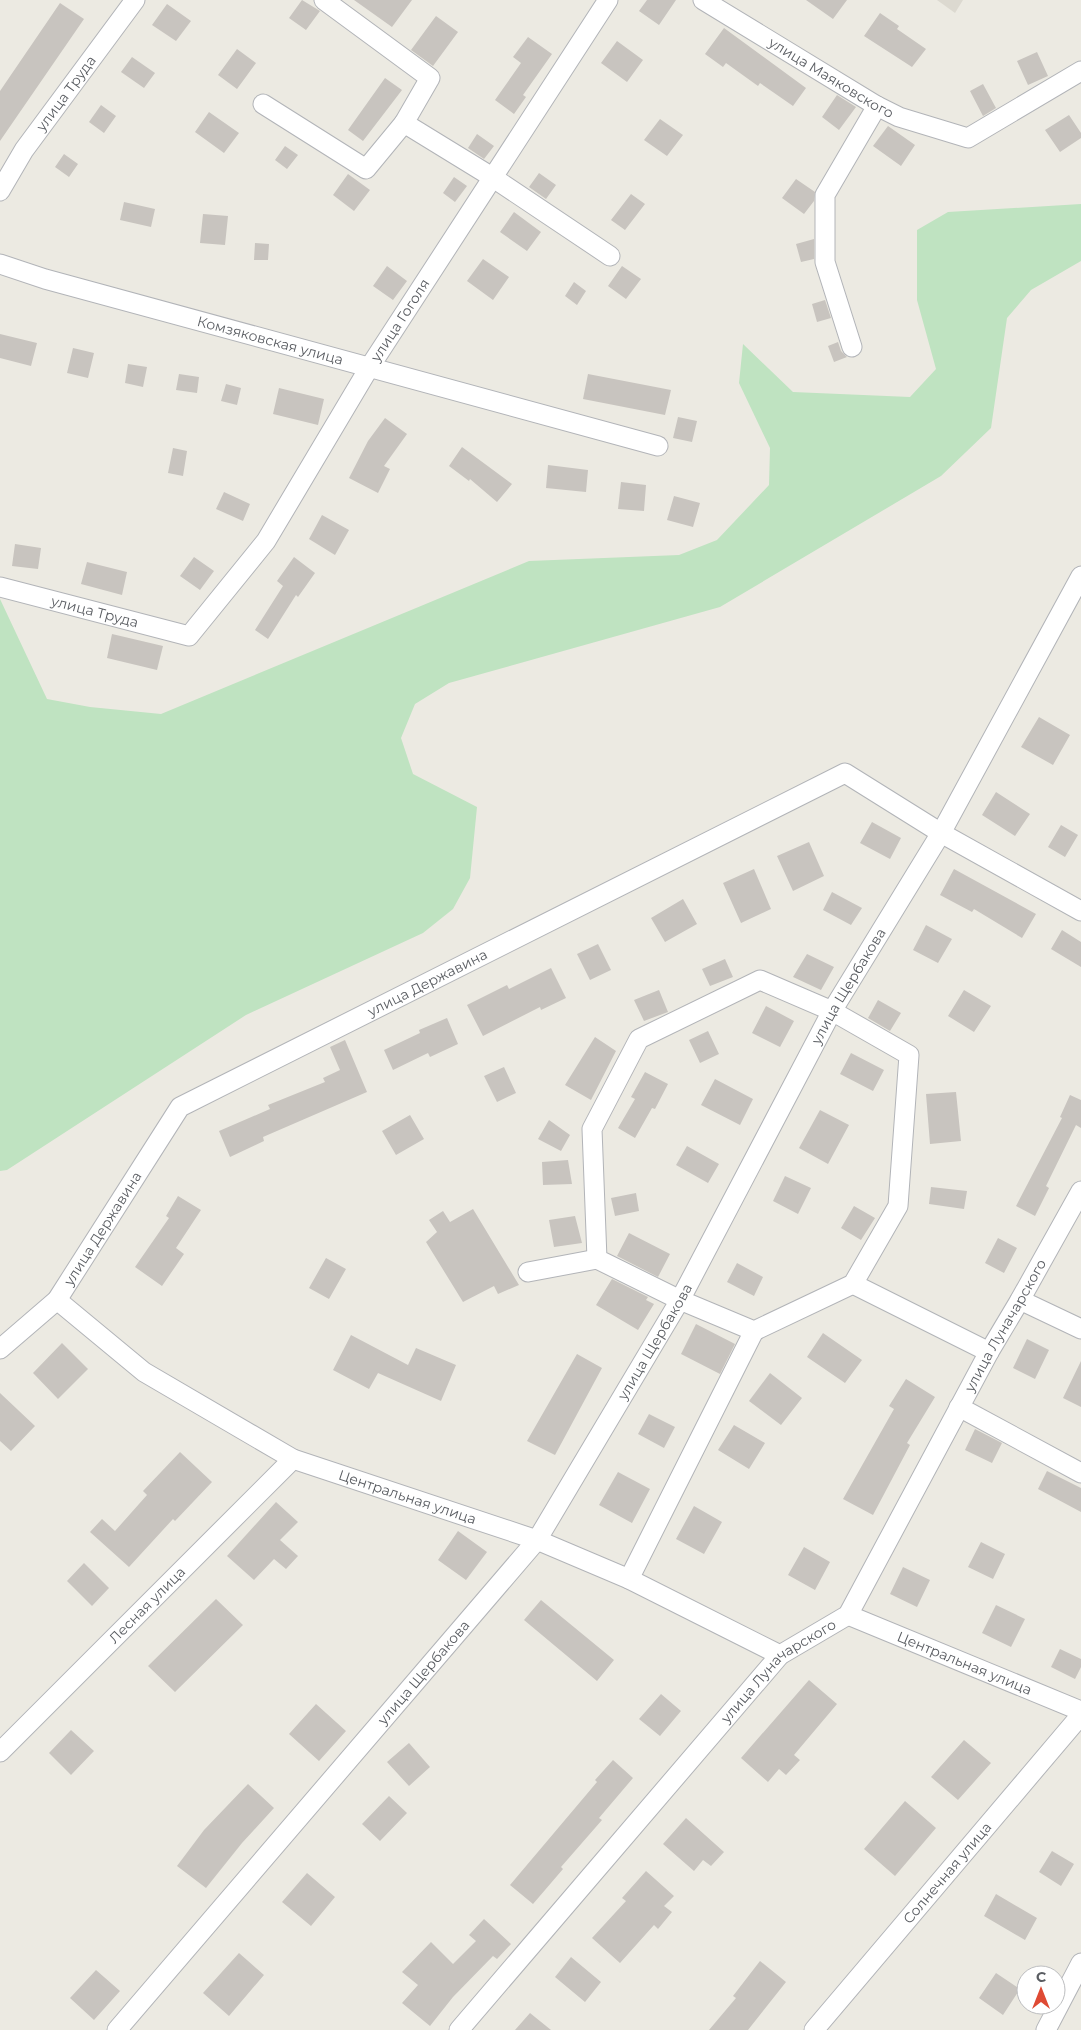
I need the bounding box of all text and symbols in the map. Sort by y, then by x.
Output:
street label: улица Маяковского [765,33,897,122]
street label: улица Труда [31,52,100,136]
street label: улица Гоголя [366,275,434,366]
street label: Комзяковская улица [195,312,345,369]
street label: улица Труда [48,591,141,632]
street label: улица Щербакова [807,925,890,1048]
street label: улица Державина [364,945,490,1021]
street label: улица Державина [59,1168,146,1290]
street label: улица Луначарского [960,1256,1050,1396]
street label: улица Щербакова [613,1281,696,1404]
street label: Центральная улица [336,1466,479,1528]
street label: Лесная улица [105,1563,189,1647]
street label: улица Луначарского [716,1615,839,1727]
street label: улица Щербакова [373,1616,473,1729]
street label: Центральная улица [894,1627,1035,1699]
street label: Солнечная улица [899,1818,995,1927]
north arrow [1016,1965,1066,2015]
text: С [1036,1968,1046,1986]

